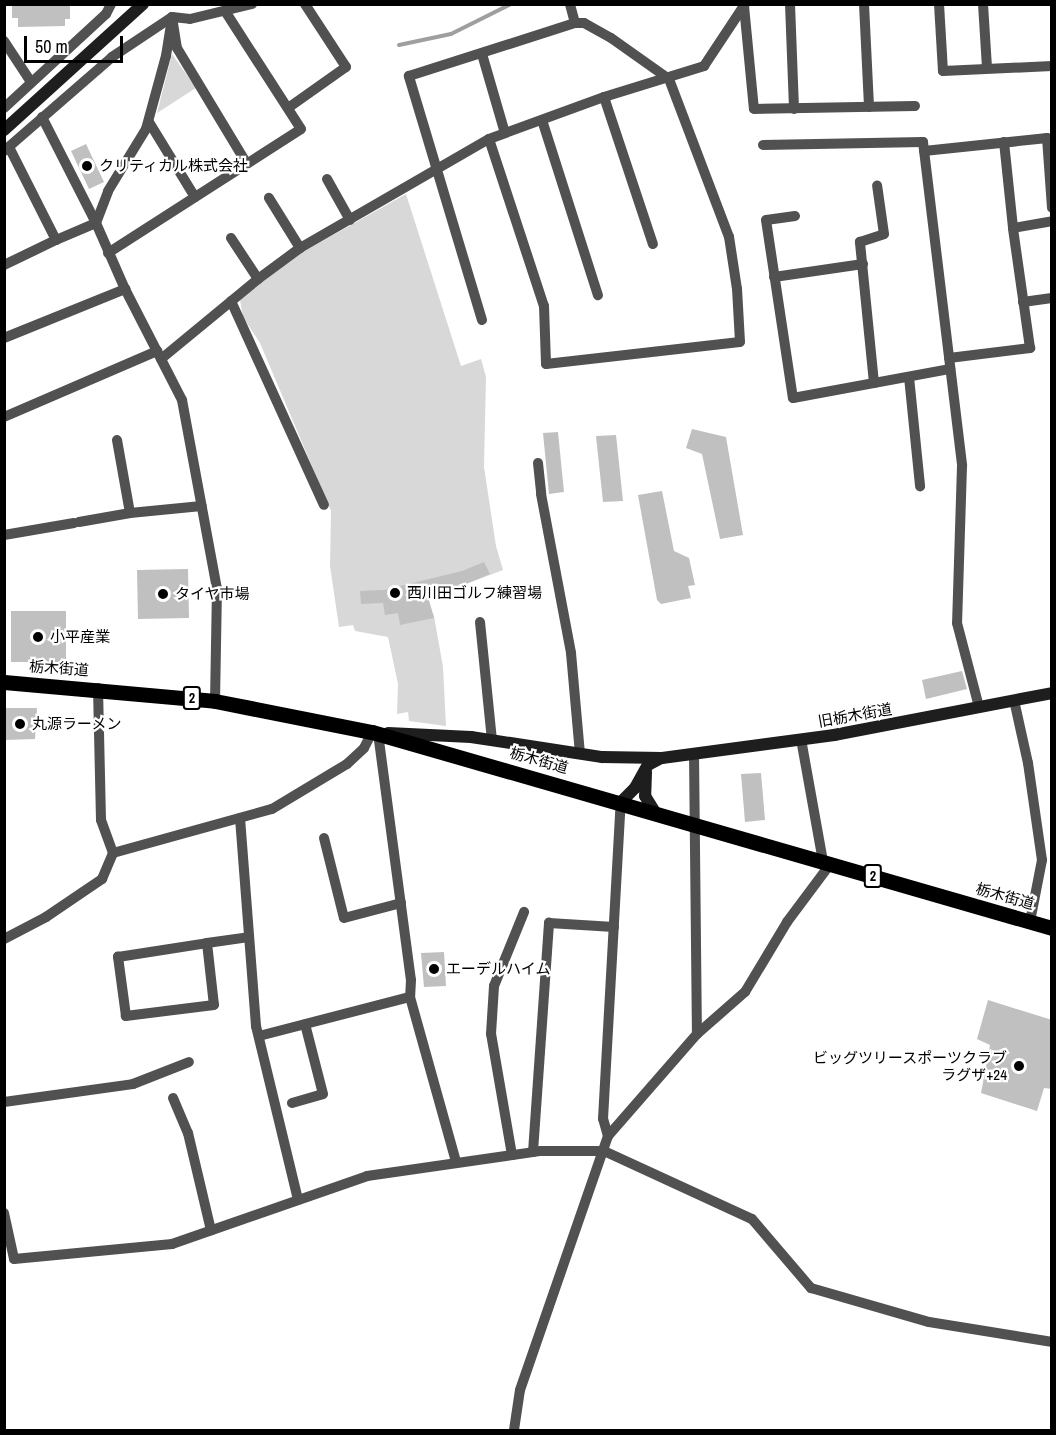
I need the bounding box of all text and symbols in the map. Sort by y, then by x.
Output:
scale bar [27,24,126,62]
text: 50 m [35,34,68,59]
place label: クリティカル株式会社 [99,157,249,175]
marker: クリティカル株式会社 [80,159,94,173]
place label: 西川田ゴルフ練習場 [407,584,542,602]
place label: タイヤ市場 [175,585,250,603]
marker: 西川田ゴルフ練習場 [388,586,402,600]
marker: タイヤ市場 [156,587,170,601]
place label: 小平産業 [50,628,110,646]
marker: 小平産業 [31,630,45,644]
street label: 栃木街道 [28,657,90,679]
road number: 2 [182,687,202,709]
street label: 旧栃木街道 [817,700,893,730]
place label: 丸源ラーメン [32,715,122,733]
marker: 丸源ラーメン [13,717,27,731]
street label: 栃木街道 [508,743,570,777]
road number: 2 [862,865,884,887]
street label: 栃木街道 [974,879,1036,913]
place label: エーデルハイム [446,960,551,978]
marker: エーデルハイム [427,962,441,976]
place label: ビッグツリースポーツクラブ ラグザ+24 [812,1048,1007,1083]
marker: ビッグツリースポーツクラブ ラグザ+24 [1012,1059,1026,1073]

